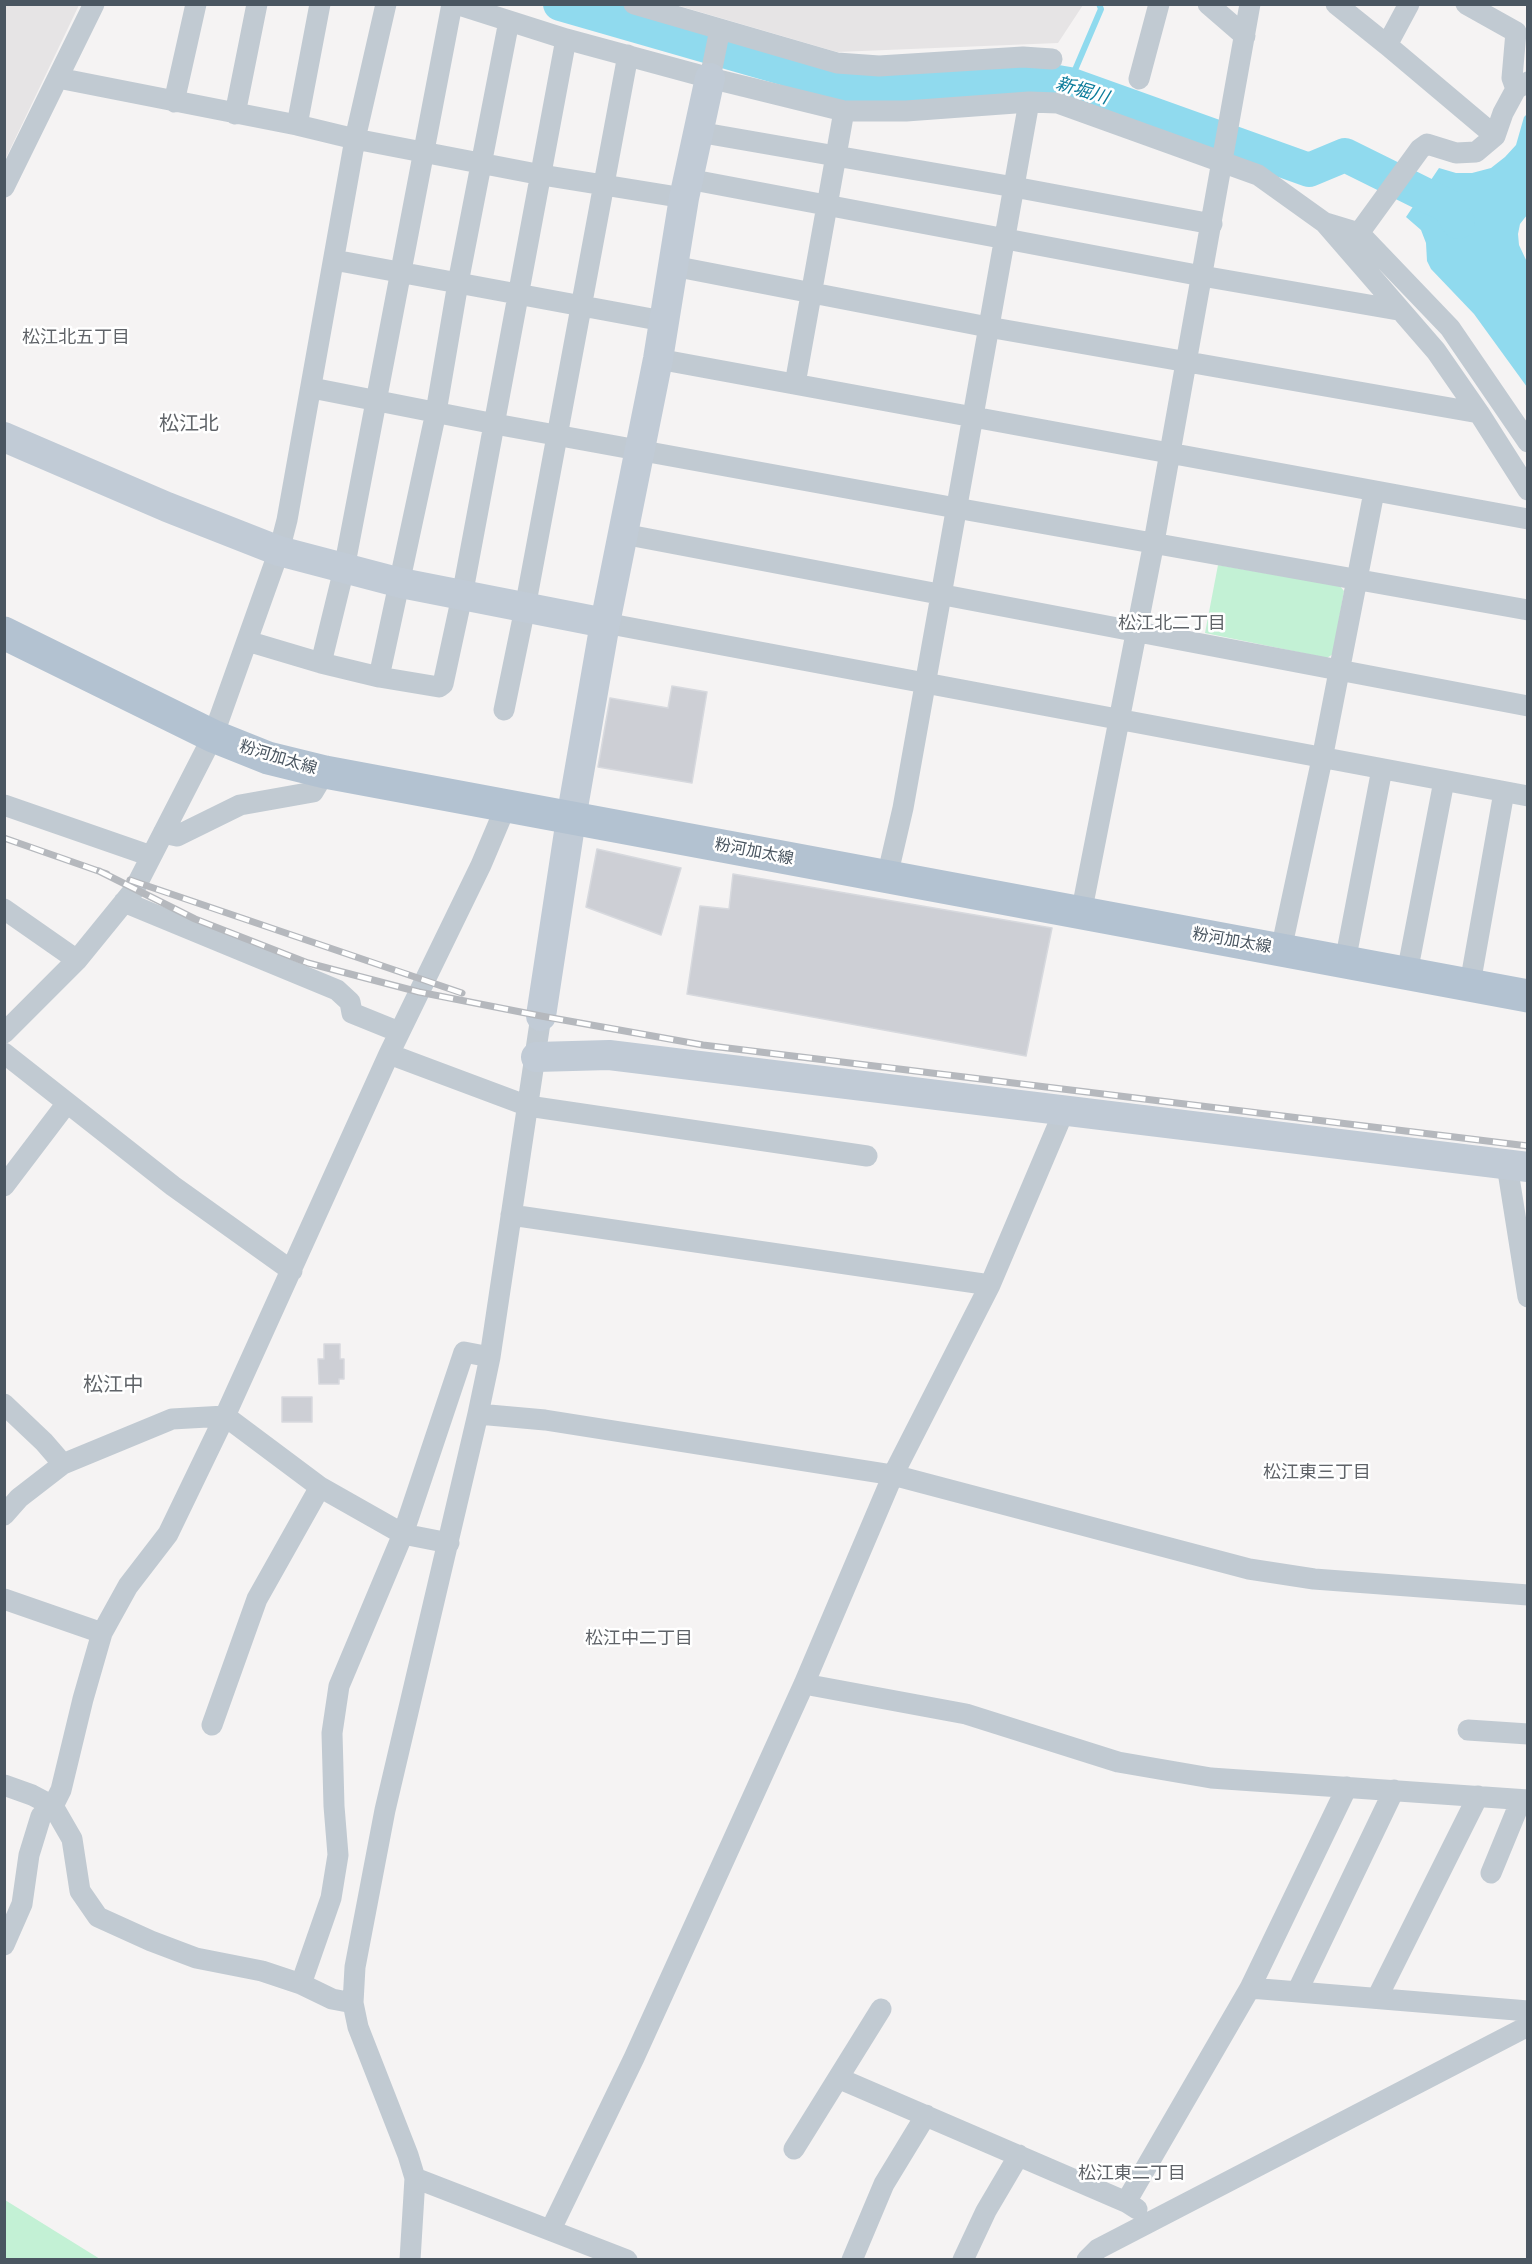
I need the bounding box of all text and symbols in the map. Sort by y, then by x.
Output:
water label: 新堀川 [1053,73,1111,109]
district label: 松江北五丁目 [22,327,130,349]
district label: 松江北 [159,412,219,436]
district label: 松江北二丁目 [1118,613,1226,635]
street label: 粉河加太線 [237,737,319,779]
street label: 粉河加太線 [713,835,795,869]
street label: 粉河加太線 [1191,925,1273,957]
district label: 松江中 [83,1373,143,1397]
district label: 松江東三丁目 [1263,1462,1371,1484]
district label: 松江中二丁目 [585,1628,693,1650]
district label: 松江東二丁目 [1078,2163,1186,2185]

